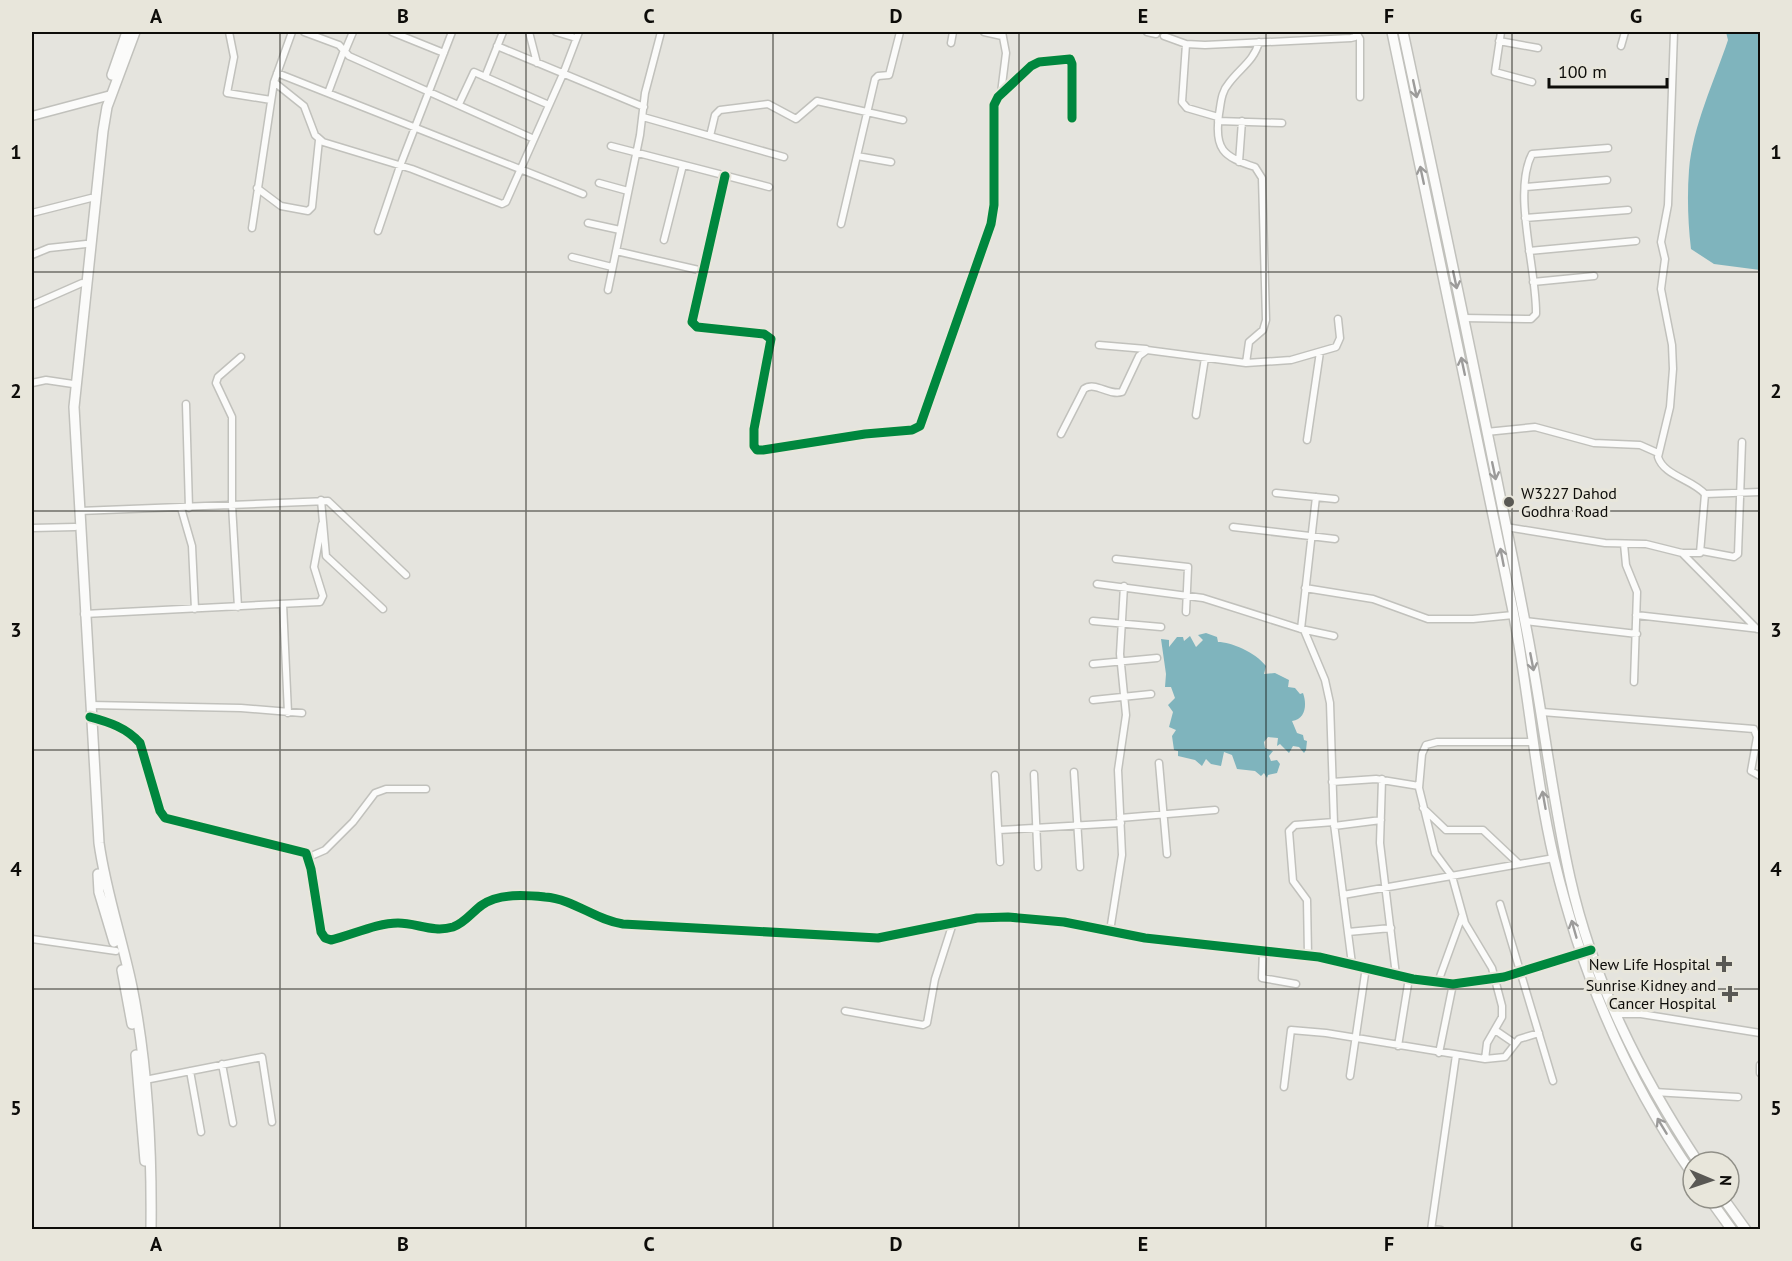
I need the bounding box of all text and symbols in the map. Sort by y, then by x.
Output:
text: A [150,3,163,29]
text: B [397,3,409,29]
text: C [643,3,655,29]
text: D [890,3,903,29]
text: E [1138,3,1148,29]
text: F [1384,3,1394,29]
text: G [1630,3,1642,29]
scale bar [1549,51,1668,89]
text: 100 m [1558,60,1607,83]
one-way arrow [1410,79,1422,98]
text: 1 [10,139,22,165]
text: 1 [1770,139,1782,165]
one-way arrow [1416,166,1428,185]
one-way arrow [1450,269,1461,289]
one-way arrow [1456,357,1468,376]
text: 2 [10,378,22,404]
text: 2 [1770,378,1782,404]
one-way arrow [1489,460,1500,480]
place label: W3227 Dahod Godhra Road [1521,483,1617,521]
marker: W3227 Dahod Godhra Road [1502,495,1516,509]
one-way arrow [1496,548,1507,568]
text: 3 [10,617,22,643]
text: 3 [1770,617,1782,643]
one-way arrow [1527,652,1538,671]
one-way arrow [1538,791,1549,810]
text: 4 [10,856,22,882]
text: 4 [1770,856,1782,882]
one-way arrow [1568,920,1579,939]
place label: New Life Hospital [1589,954,1710,974]
marker: New Life Hospital [1715,955,1733,973]
place label: Sunrise Kidney and Cancer Hospital [1586,975,1716,1013]
marker: Sunrise Kidney and Cancer Hospital [1721,985,1739,1003]
text: 5 [10,1095,22,1121]
text: 5 [1770,1095,1782,1121]
one-way arrow [1655,1118,1667,1135]
north arrow [1681,1150,1741,1210]
text: N [1716,1175,1736,1186]
text: A [150,1231,163,1257]
text: B [397,1231,409,1257]
text: C [643,1231,655,1257]
text: D [890,1231,903,1257]
text: E [1138,1231,1148,1257]
text: F [1384,1231,1394,1257]
text: G [1630,1231,1642,1257]

